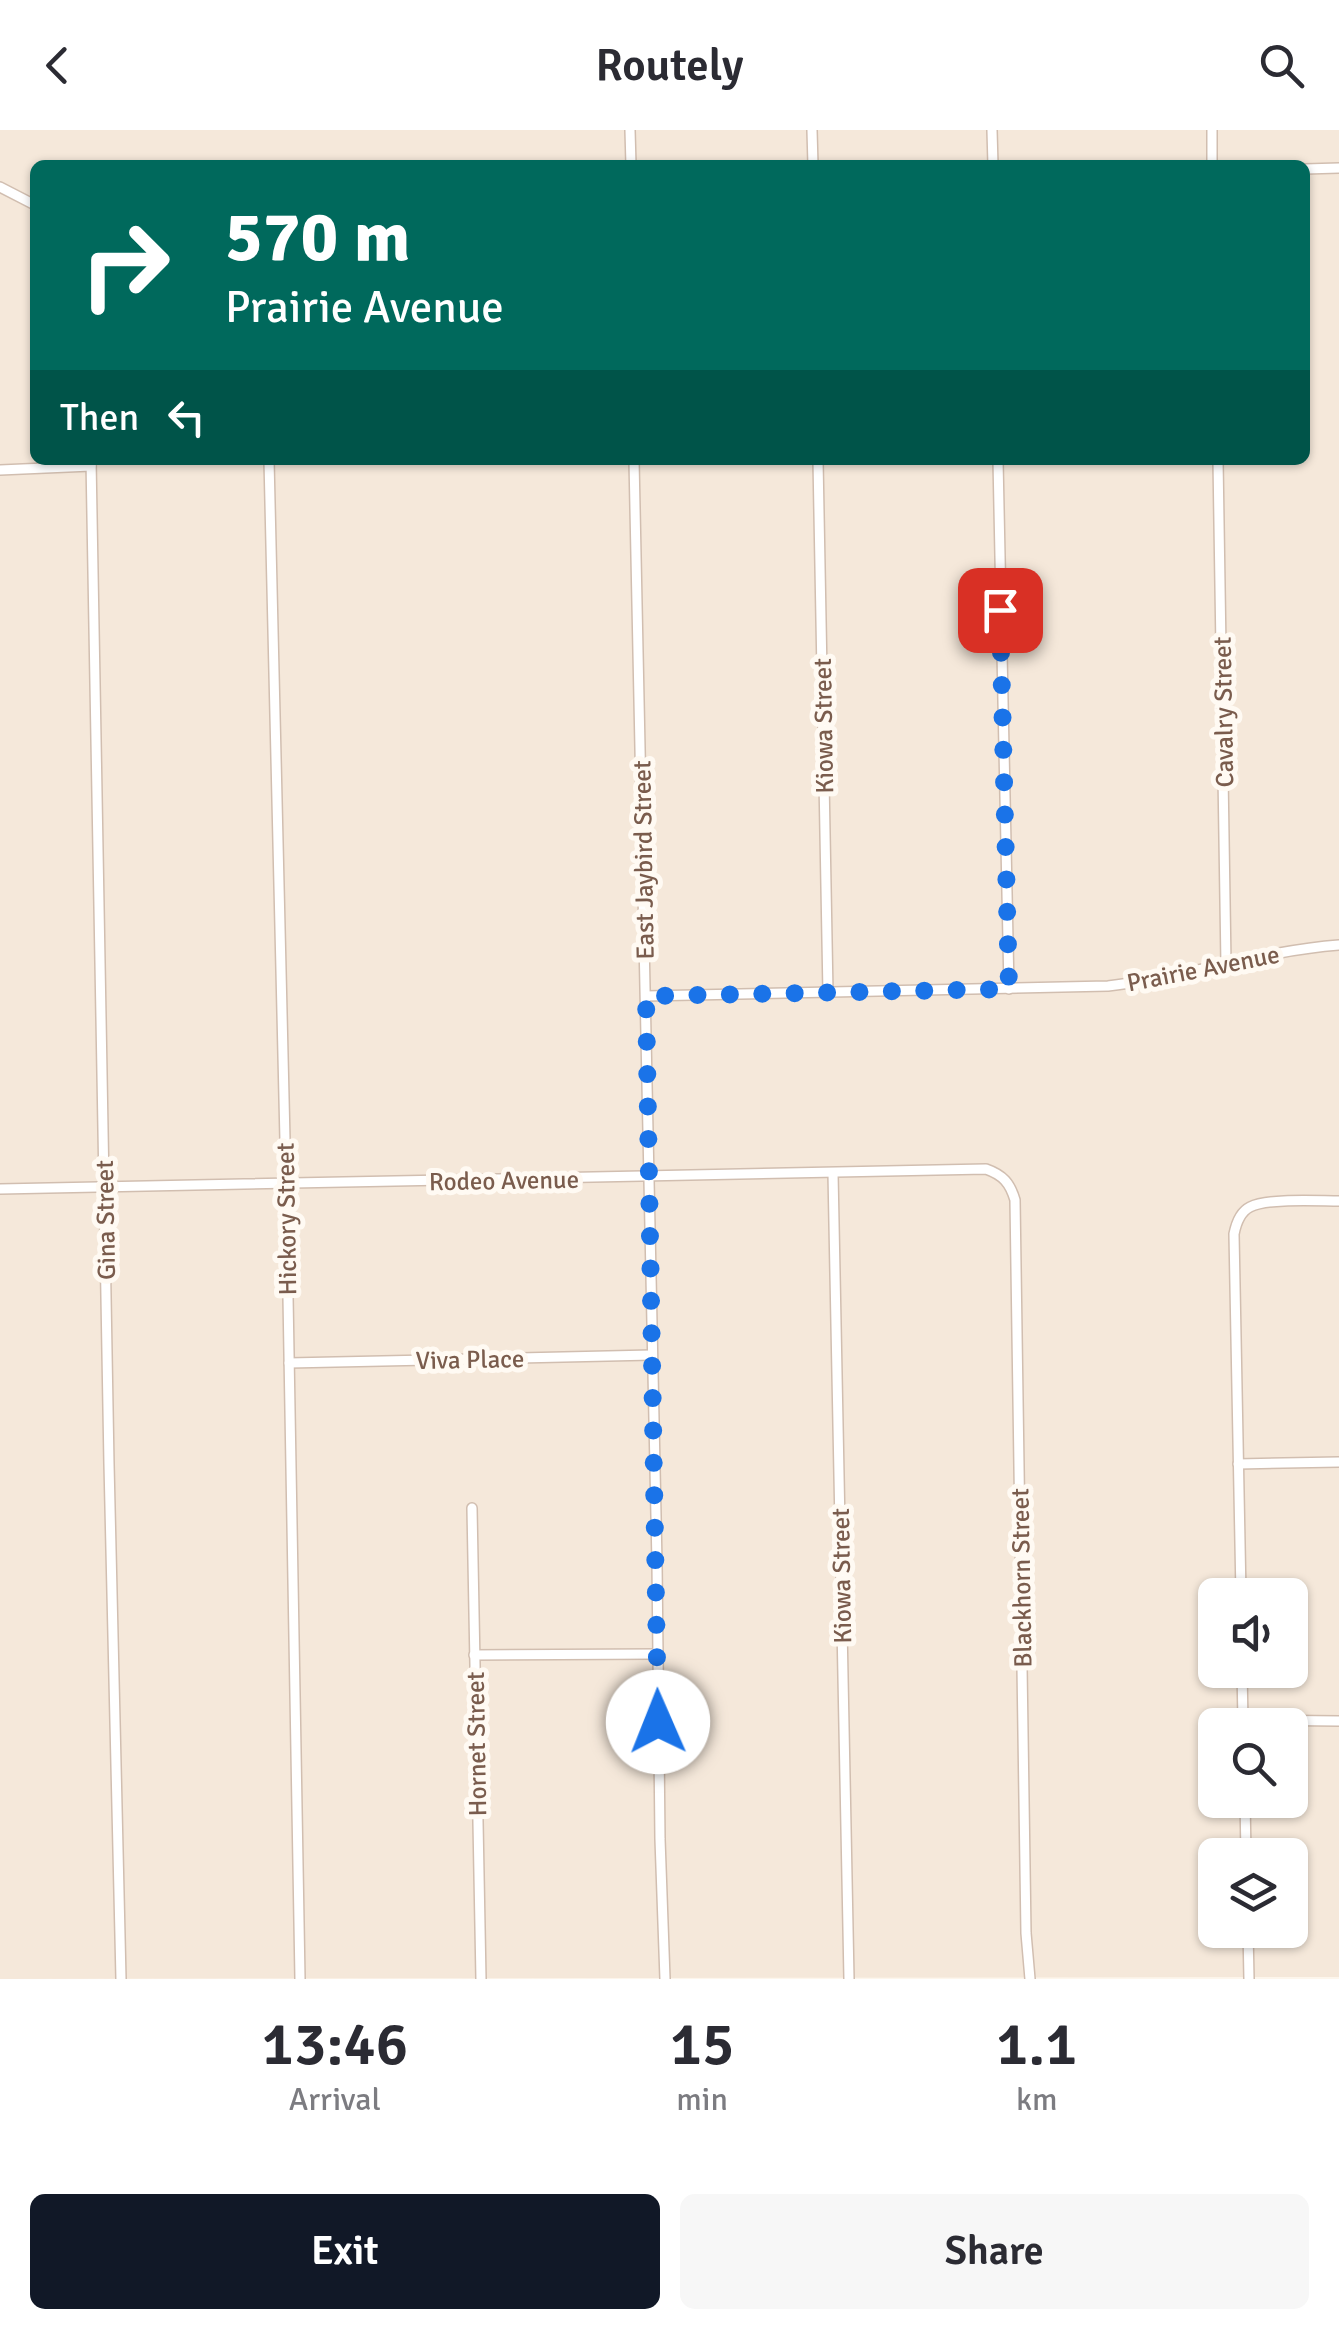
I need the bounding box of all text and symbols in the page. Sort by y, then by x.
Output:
icon: back [30,38,85,93]
text: Routely [595,38,744,93]
icon: search [1254,38,1309,93]
text: 570 m [225,194,410,280]
icon: right [60,200,190,330]
text: Prairie Avenue [225,280,504,335]
icon: left [159,390,214,445]
text: Then [60,394,139,441]
pin [958,568,1043,653]
icon: arrive [973,583,1028,638]
street label: Cavalry Street [1207,636,1240,788]
street label: Kiowa Street [807,658,840,794]
street label: East Jaybird Street [626,760,661,960]
street label: Prairie Avenue [1124,938,1282,998]
street label: Hickory Street [270,1142,303,1296]
street label: Gina Street [89,1160,122,1280]
street label: Rodeo Avenue [429,1164,579,1197]
street label: Viva Place [415,1343,525,1376]
street label: Blackhorn Street [1004,1488,1039,1668]
street label: Kiowa Street [825,1508,858,1644]
map controls [1198,1578,1308,1948]
button: sound [1198,1578,1308,1688]
position arrow [606,1670,710,1774]
street label: Hornet Street [460,1671,493,1817]
button: search [1198,1708,1308,1818]
button: layers [1198,1838,1308,1948]
text: 13:46 [262,2008,408,2082]
text: 15 [670,2008,735,2082]
text: 1.1 [996,2008,1077,2082]
text: Arrival [289,2080,381,2119]
text: min [676,2080,728,2119]
text: km [1016,2080,1058,2119]
button: Exit [30,2194,660,2309]
button: Share [680,2194,1309,2309]

